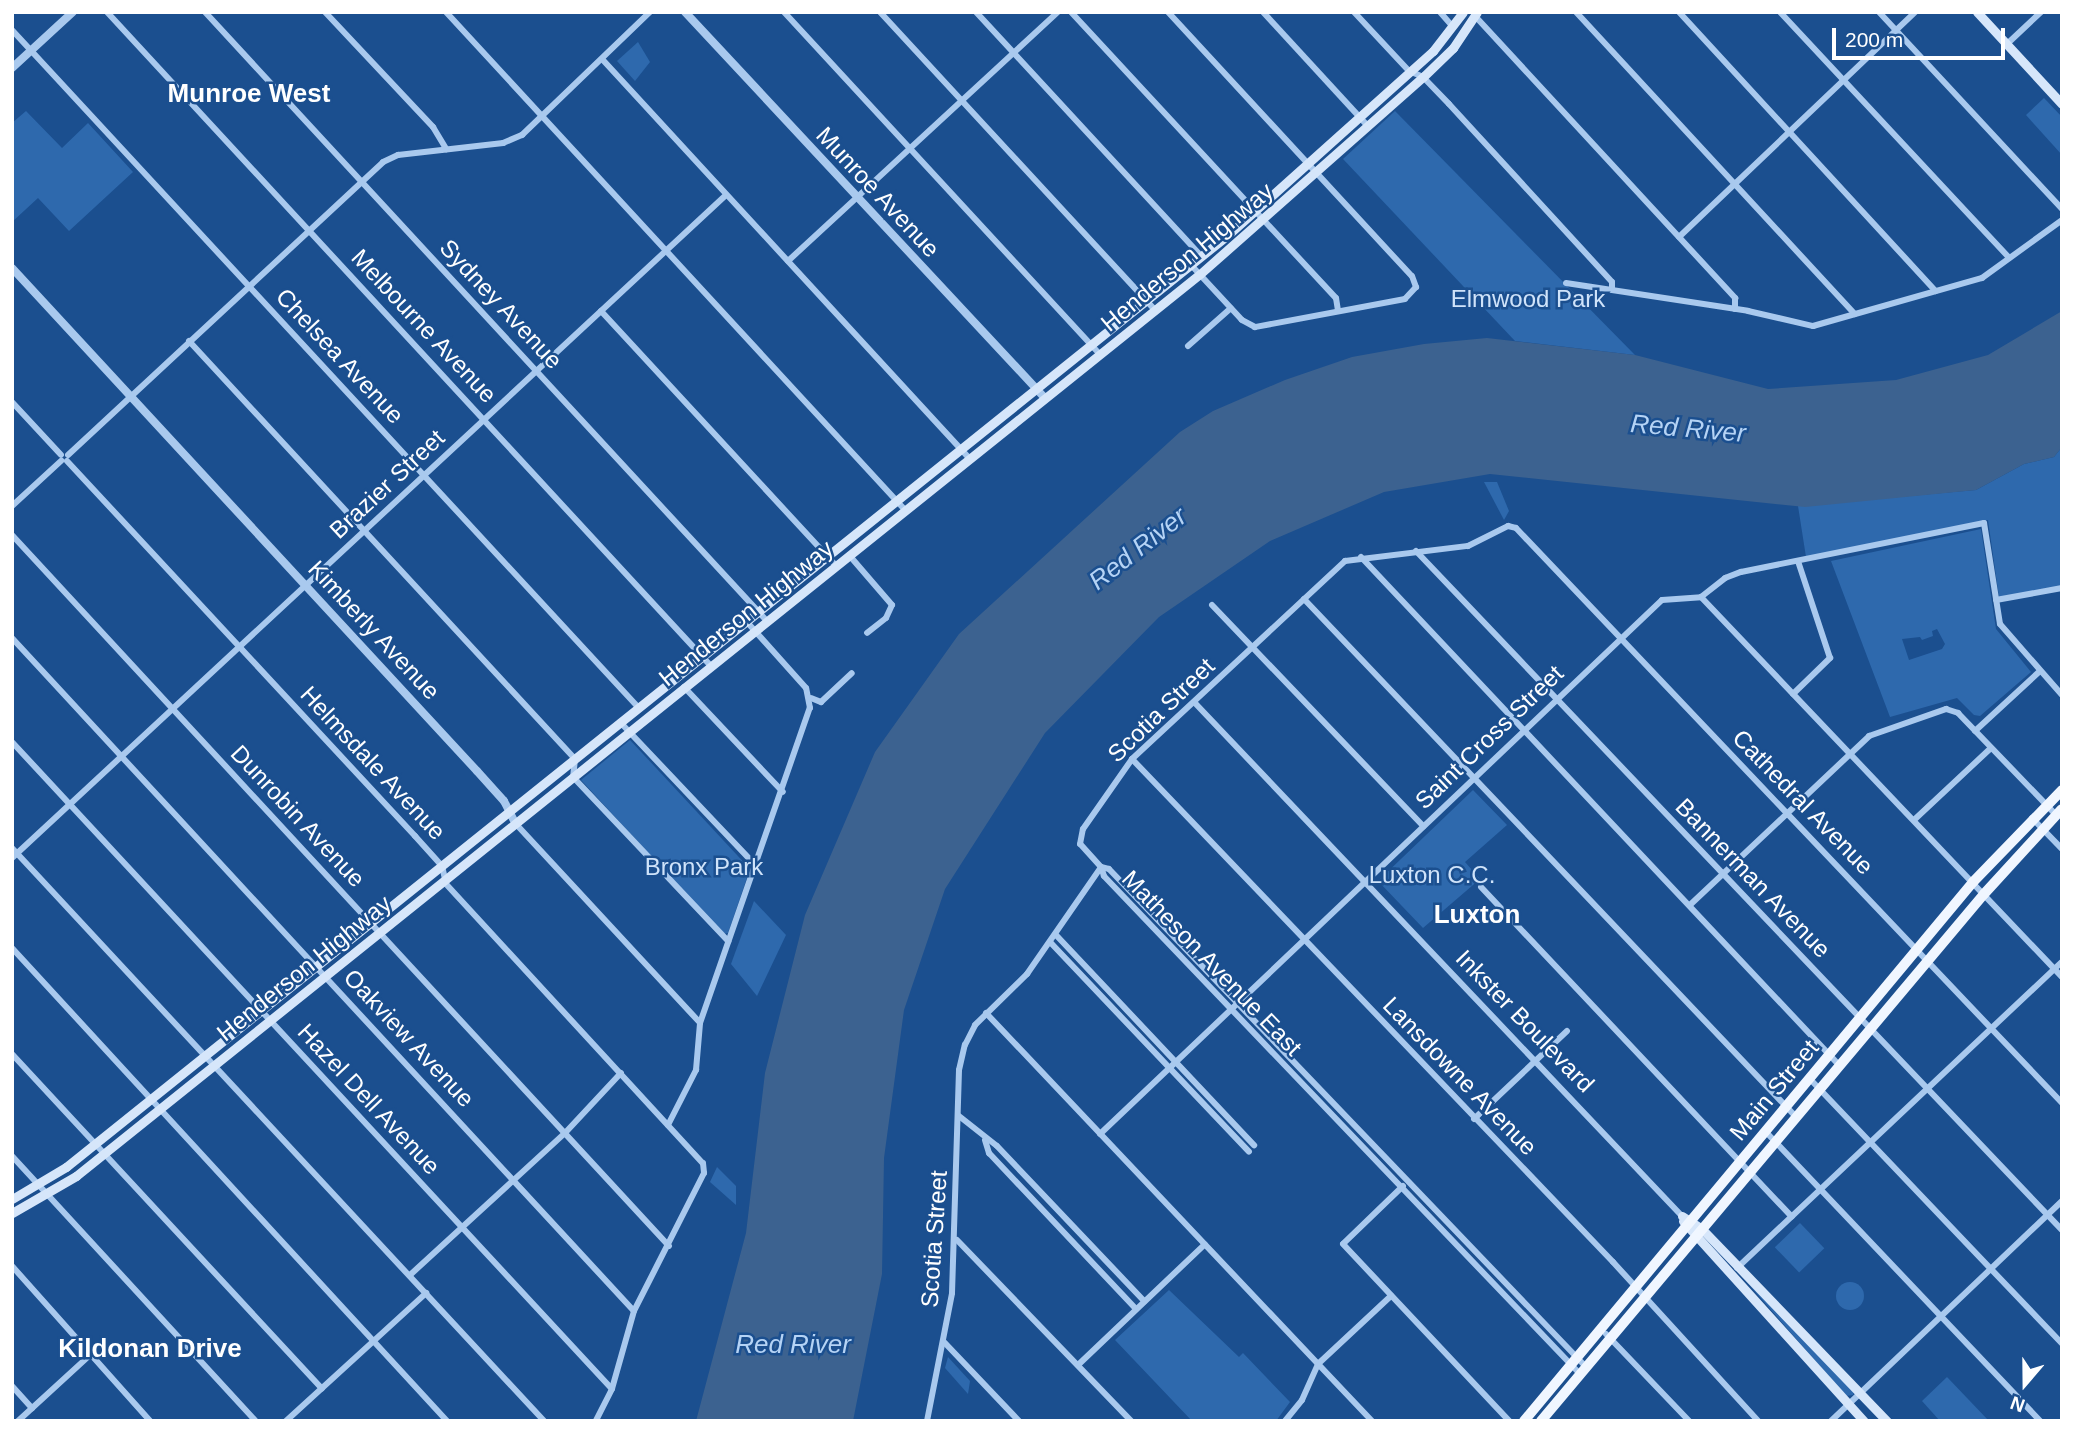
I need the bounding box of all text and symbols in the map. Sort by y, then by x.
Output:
scale bar [1836,14,2009,58]
text: 200 m [1845,28,1903,51]
district label: Munroe West [168,78,330,110]
street label: Munroe Avenue [810,120,946,264]
street label: Henderson Highway [1095,177,1279,337]
street label: Sydney Avenue [433,233,569,375]
street label: Melbourne Avenue [345,243,503,409]
street label: Chelsea Avenue [270,282,410,430]
park label: Elmwood Park [1451,285,1605,313]
water label: Red River [1629,408,1747,450]
street label: Brazier Street [324,423,450,545]
water label: Red River [1083,501,1193,597]
street label: Henderson Highway [653,534,839,692]
street label: Kimberly Avenue [302,554,446,706]
street label: Scotia Street [1102,652,1220,768]
street label: Saint Cross Street [1409,659,1569,815]
street label: Helmsdale Avenue [294,680,452,846]
street label: Cathedral Avenue [1726,723,1880,881]
street label: Dunrobin Avenue [224,739,372,893]
street label: Bannerman Avenue [1669,792,1837,964]
park label: Bronx Park [645,853,763,881]
park label: Luxton C.C. [1369,861,1495,889]
street label: Matheson Avenue East [1116,864,1308,1062]
street label: Henderson Highway [211,889,397,1047]
district label: Luxton [1434,899,1520,931]
street label: Inkster Boulevard [1450,944,1600,1098]
street label: Oakview Avenue [337,962,481,1114]
street label: Lansdowne Avenue [1377,990,1543,1162]
street label: Hazel Dell Avenue [291,1017,447,1181]
street label: Main Street [1724,1034,1824,1146]
street label: Scotia Street [915,1169,953,1309]
water label: Red River [735,1329,851,1361]
district label: Kildonan Drive [58,1333,242,1365]
north arrow [1990,1349,2060,1419]
text: N [2008,1392,2028,1416]

